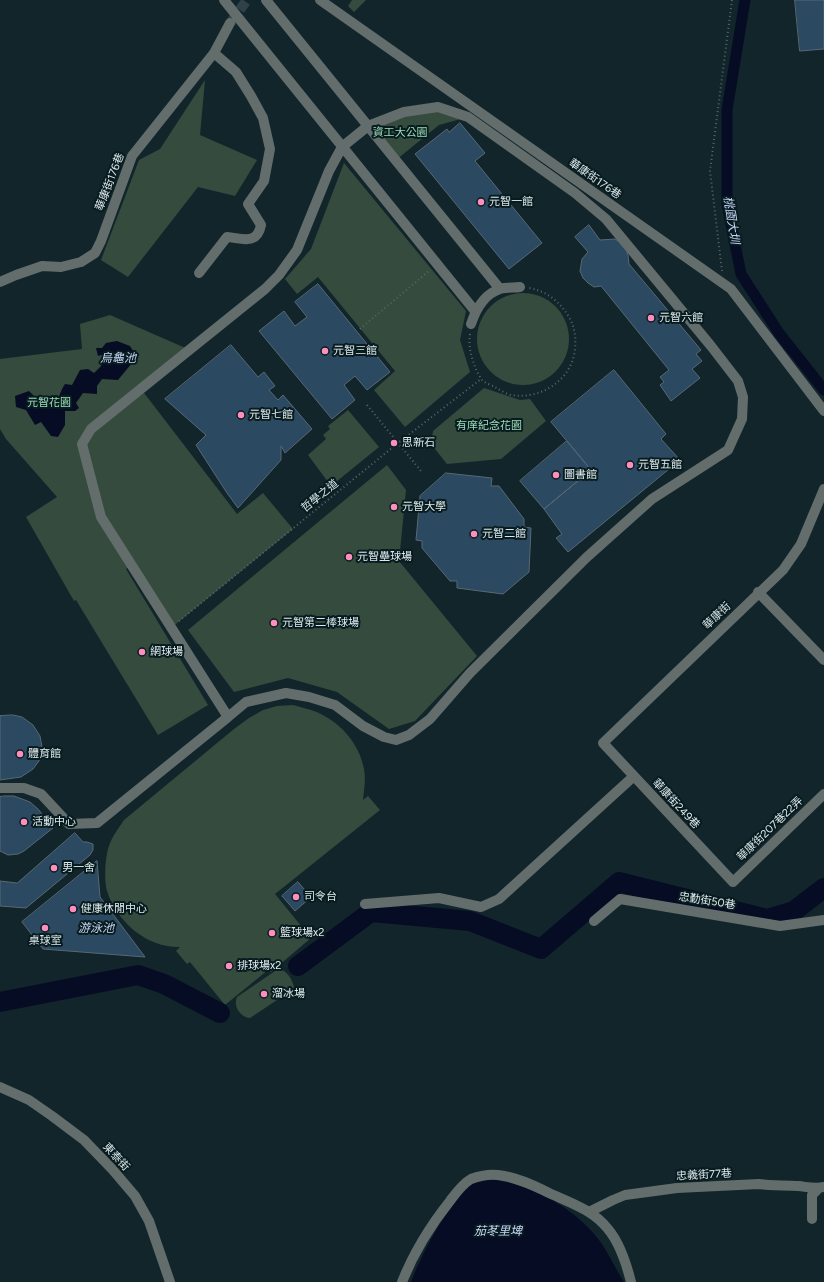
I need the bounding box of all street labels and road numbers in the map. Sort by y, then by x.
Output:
street label: 華康街176巷 [93,151,127,213]
street label: 華康街176巷 [566,156,624,202]
street label: 哲學之道 [299,477,341,515]
street label: 華康街 [701,600,733,632]
street label: 華康街249巷 [650,776,702,832]
street label: 華康街207巷22弄 [734,794,806,864]
street label: 忠勤街50巷 [678,890,736,912]
street label: 東泰街 [100,1140,132,1174]
street label: 忠義街77巷 [676,1167,732,1183]

